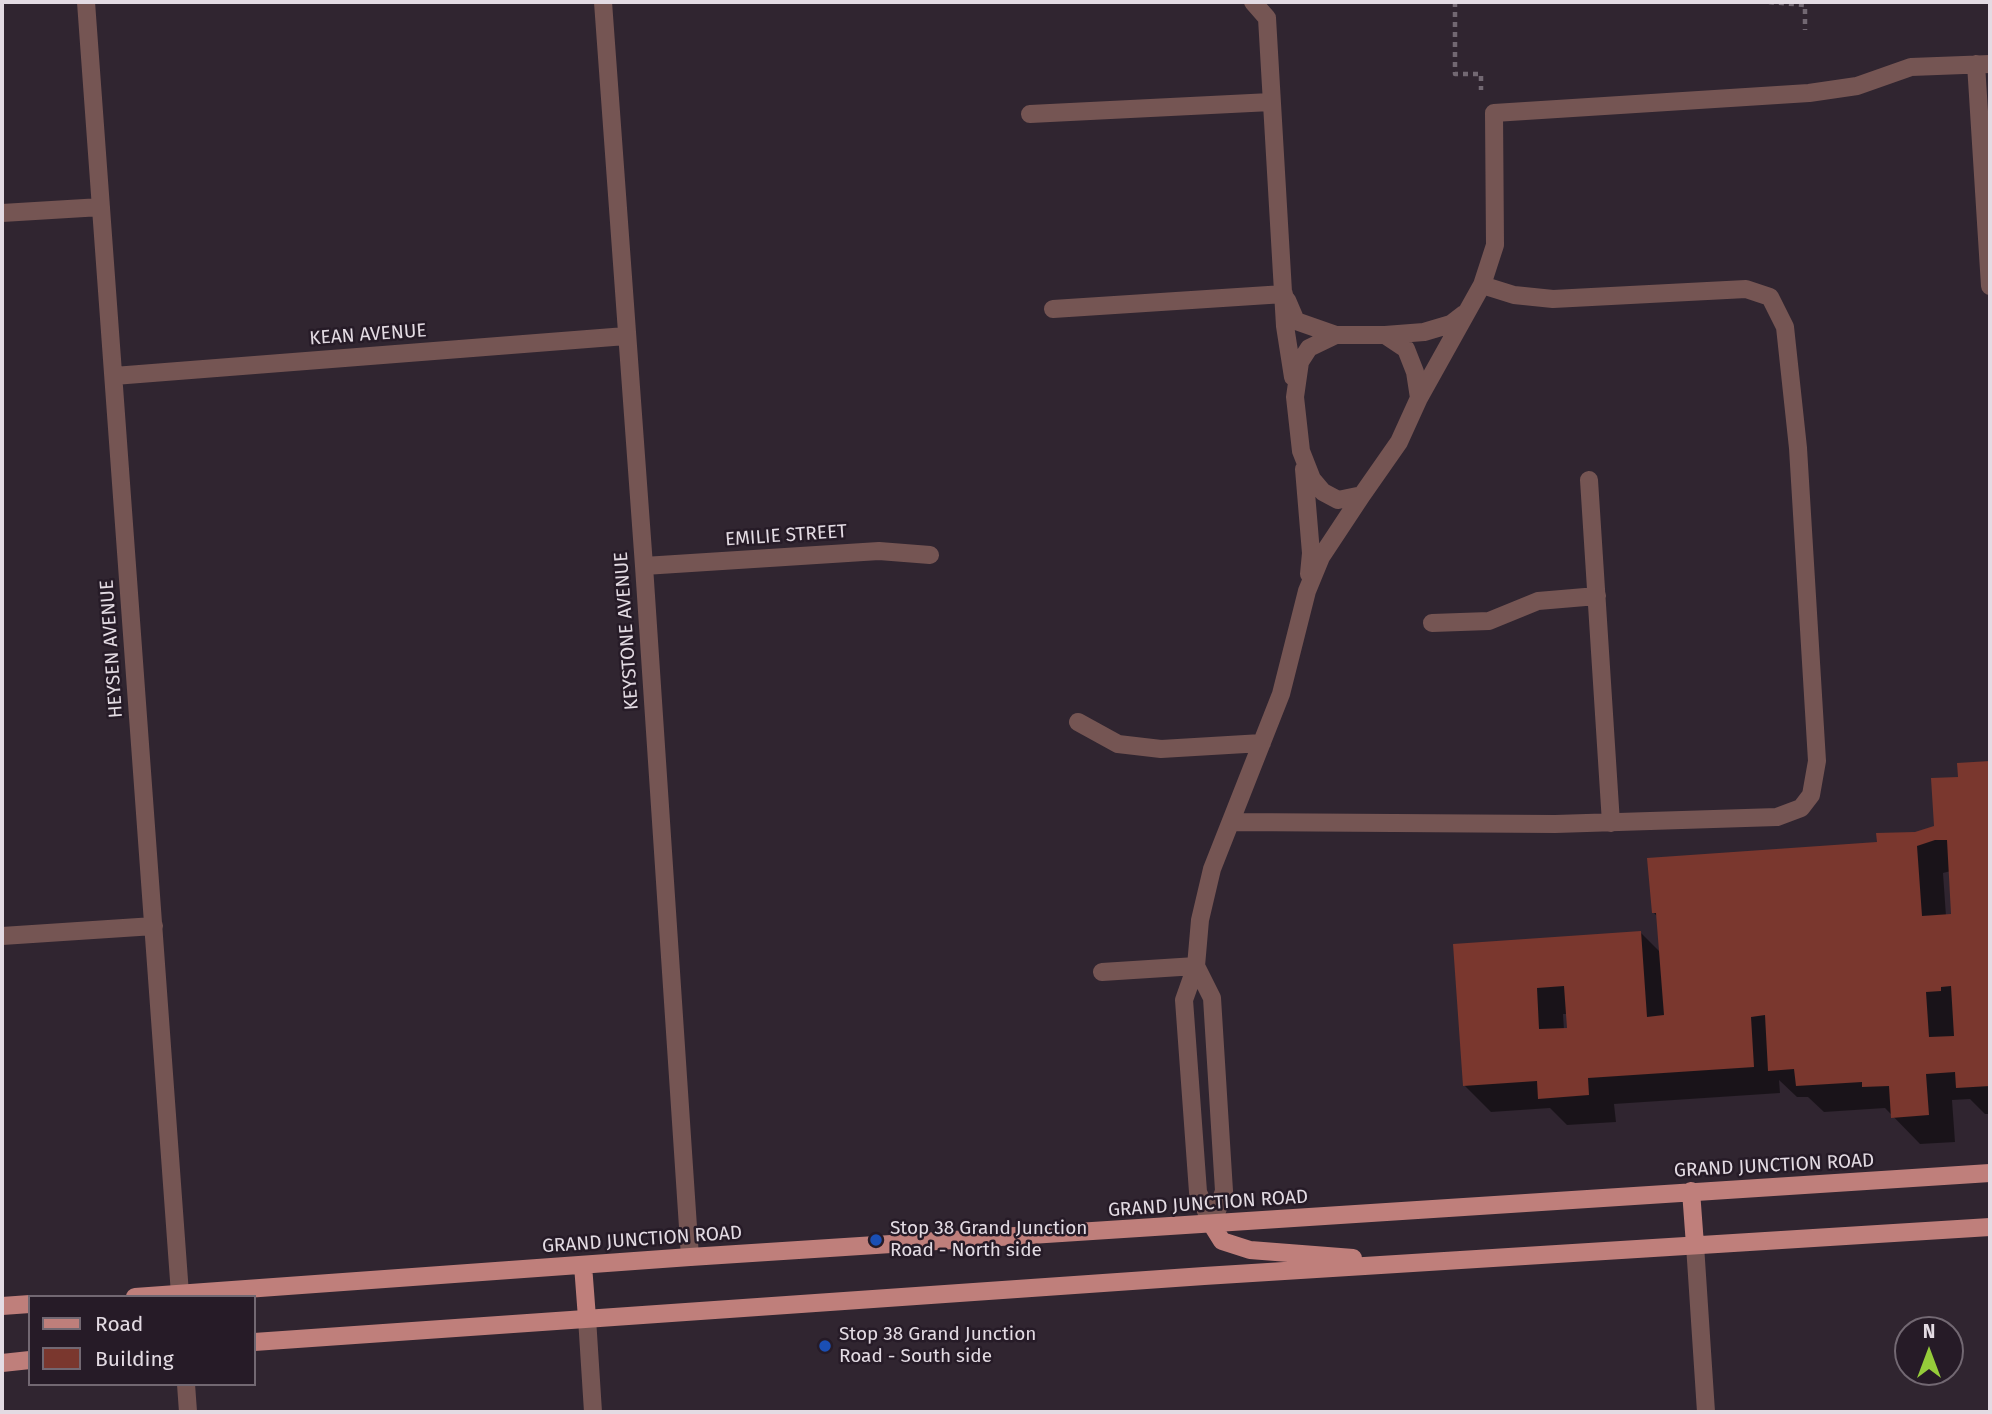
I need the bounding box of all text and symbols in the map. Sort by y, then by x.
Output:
street label: KEAN AVENUE [309,320,427,350]
street label: EMILIE STREET [724,520,848,552]
street label: KEYSTONE AVENUE [610,551,644,711]
street label: HEYSEN AVENUE [96,579,128,719]
street label: GRAND JUNCTION ROAD [1673,1149,1875,1183]
street label: GRAND JUNCTION ROAD [1107,1186,1309,1222]
place label: Stop 38 Grand Junction Road - North side [890,1218,1087,1262]
street label: GRAND JUNCTION ROAD [541,1222,743,1258]
marker: Stop 38 Grand Junction Road - North side [868,1232,884,1248]
legend [28,1295,256,1386]
text: Road [95,1311,143,1337]
north arrow [1894,1316,1964,1386]
text: N [1923,1320,1935,1343]
place label: Stop 38 Grand Junction Road - South side [839,1324,1036,1368]
marker: Stop 38 Grand Junction Road - South side [817,1338,833,1354]
text: Building [95,1346,174,1372]

